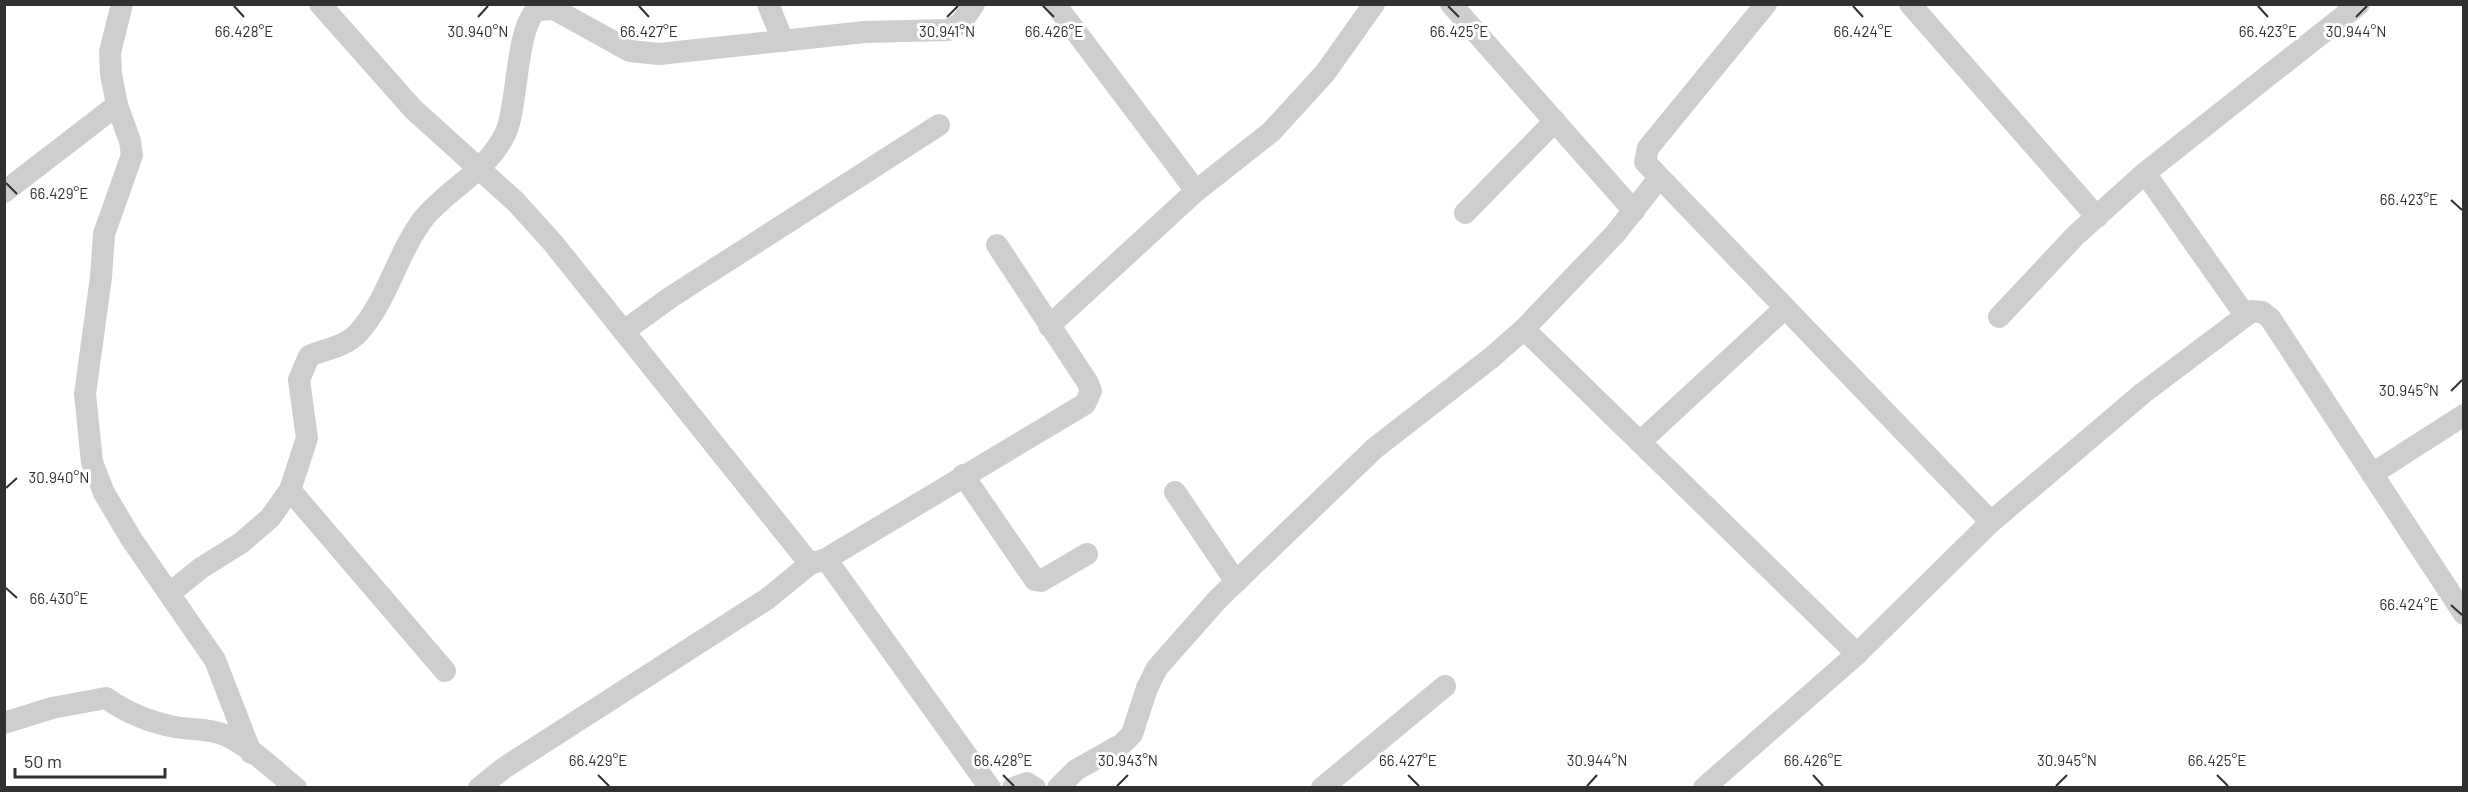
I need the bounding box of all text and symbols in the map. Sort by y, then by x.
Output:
text: 66.428°E [215,22,273,40]
text: 30.940°N [448,22,508,40]
text: 66.427°E [620,22,678,40]
text: 30.941°N [919,22,975,40]
text: 66.426°E [1025,22,1083,40]
text: 66.425°E [1430,22,1488,40]
text: 66.424°E [1834,22,1892,40]
text: 66.423°E [2239,22,2297,40]
text: 30.944°N [2326,22,2386,40]
text: 66.429°E [30,184,88,202]
text: 66.423°E [2380,190,2438,208]
text: 30.945°N [2379,381,2439,399]
text: 30.940°N [29,468,89,486]
text: 66.430°E [30,589,88,607]
text: 66.424°E [2380,595,2438,613]
scale bar [15,741,165,779]
text: 50 m [24,750,62,772]
text: 66.429°E [569,751,627,769]
text: 66.428°E [974,751,1032,769]
text: 30.943°N [1098,751,1158,769]
text: 66.427°E [1379,751,1437,769]
text: 30.944°N [1567,751,1627,769]
text: 66.426°E [1784,751,1842,769]
text: 30.945°N [2037,751,2097,769]
text: 66.425°E [2188,751,2246,769]

